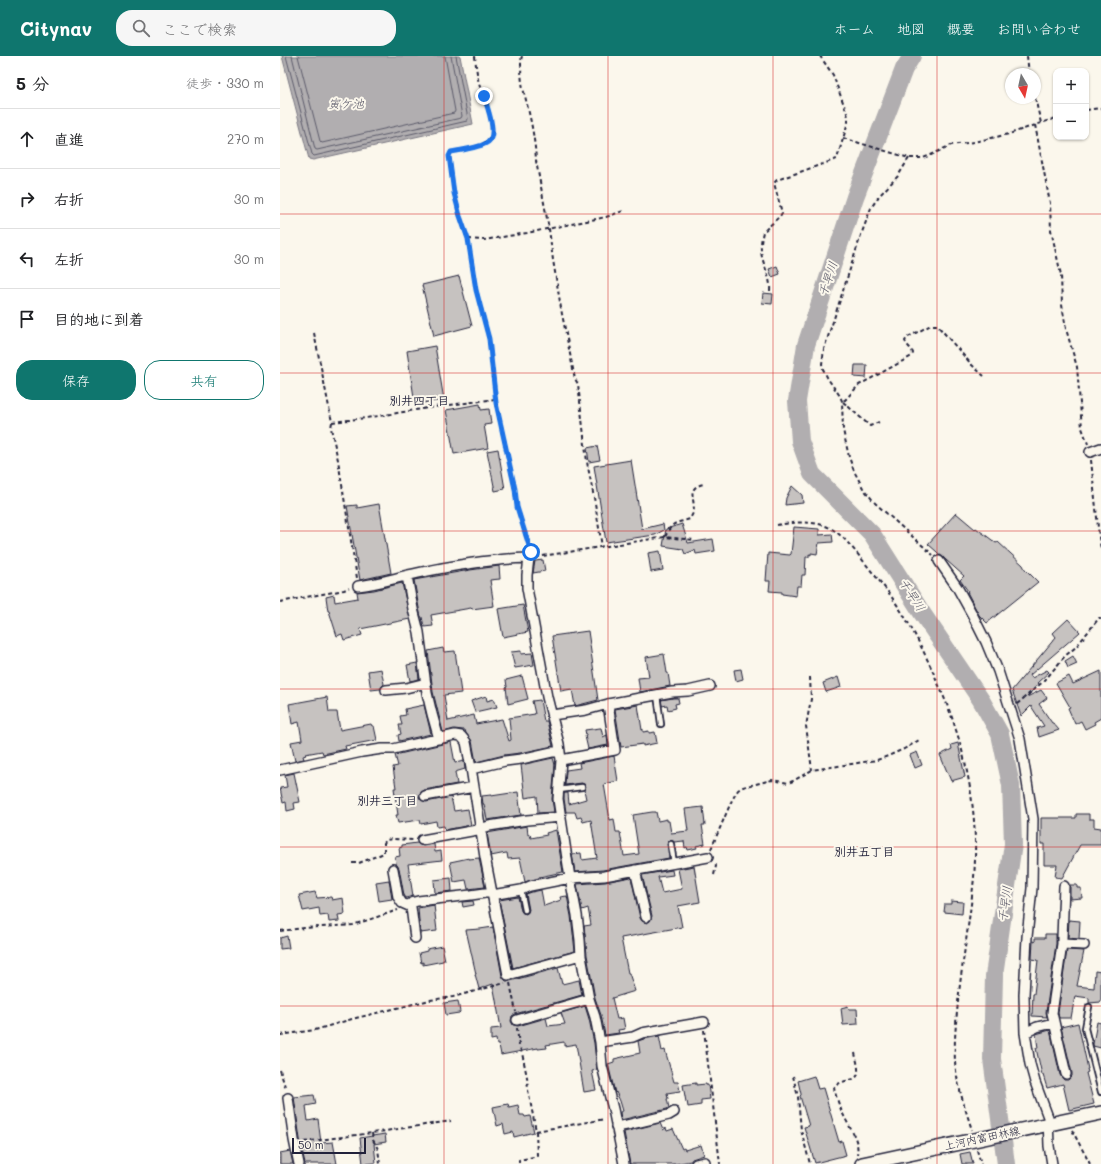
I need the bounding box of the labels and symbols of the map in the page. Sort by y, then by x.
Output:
north arrow [1005,68,1041,104]
route end [475,87,493,105]
water label: 寅ケ池 [328,95,365,111]
water label: 千早川 [814,259,840,298]
district label: 別井四丁目 [389,392,449,408]
route start [522,543,540,561]
water label: 千早川 [896,575,929,614]
district label: 別井三丁目 [357,792,417,808]
district label: 別井五丁目 [834,843,894,859]
water label: 千早川 [994,885,1014,923]
street label: 上河内富田林線 [943,1122,1021,1153]
scale bar [292,1136,366,1155]

